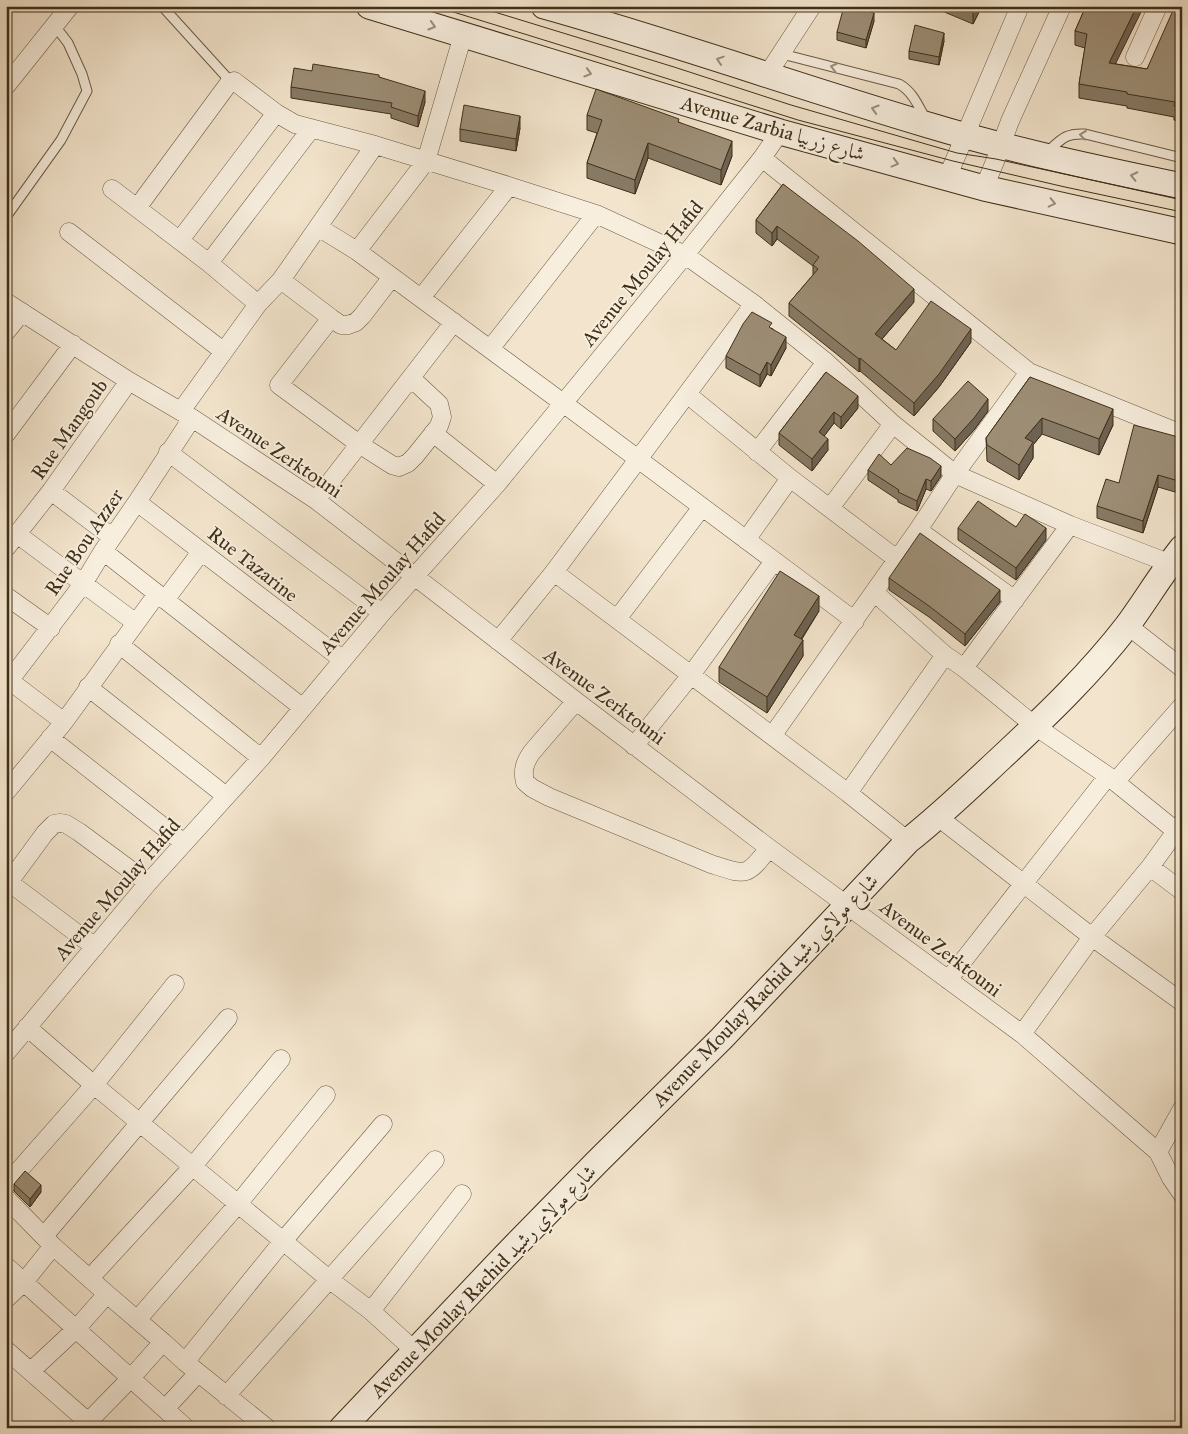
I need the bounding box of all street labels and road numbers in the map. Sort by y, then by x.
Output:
street label: Avenue Zarbia شارع زربيا [676,90,868,172]
street label: Avenue Moulay Hafid [575,195,708,351]
street label: Rue Mangoub [26,374,113,484]
street label: Avenue Zerktouni [212,401,348,503]
street label: Rue Bou Azzer [40,484,129,600]
street label: Avenue Moulay Hafid [313,507,450,660]
street label: Rue Tazarine [203,521,303,607]
street label: Avenue Zerktouni [539,642,671,750]
street label: Avenue Moulay Hafid [48,813,185,966]
street label: Avenue Moulay Rachid شارع مولاي رشيد [646,869,887,1116]
street label: Avenue Zerktouni [875,894,1007,1002]
street label: Avenue Moulay Rachid شارع مولاي رشيد [364,1160,605,1407]

